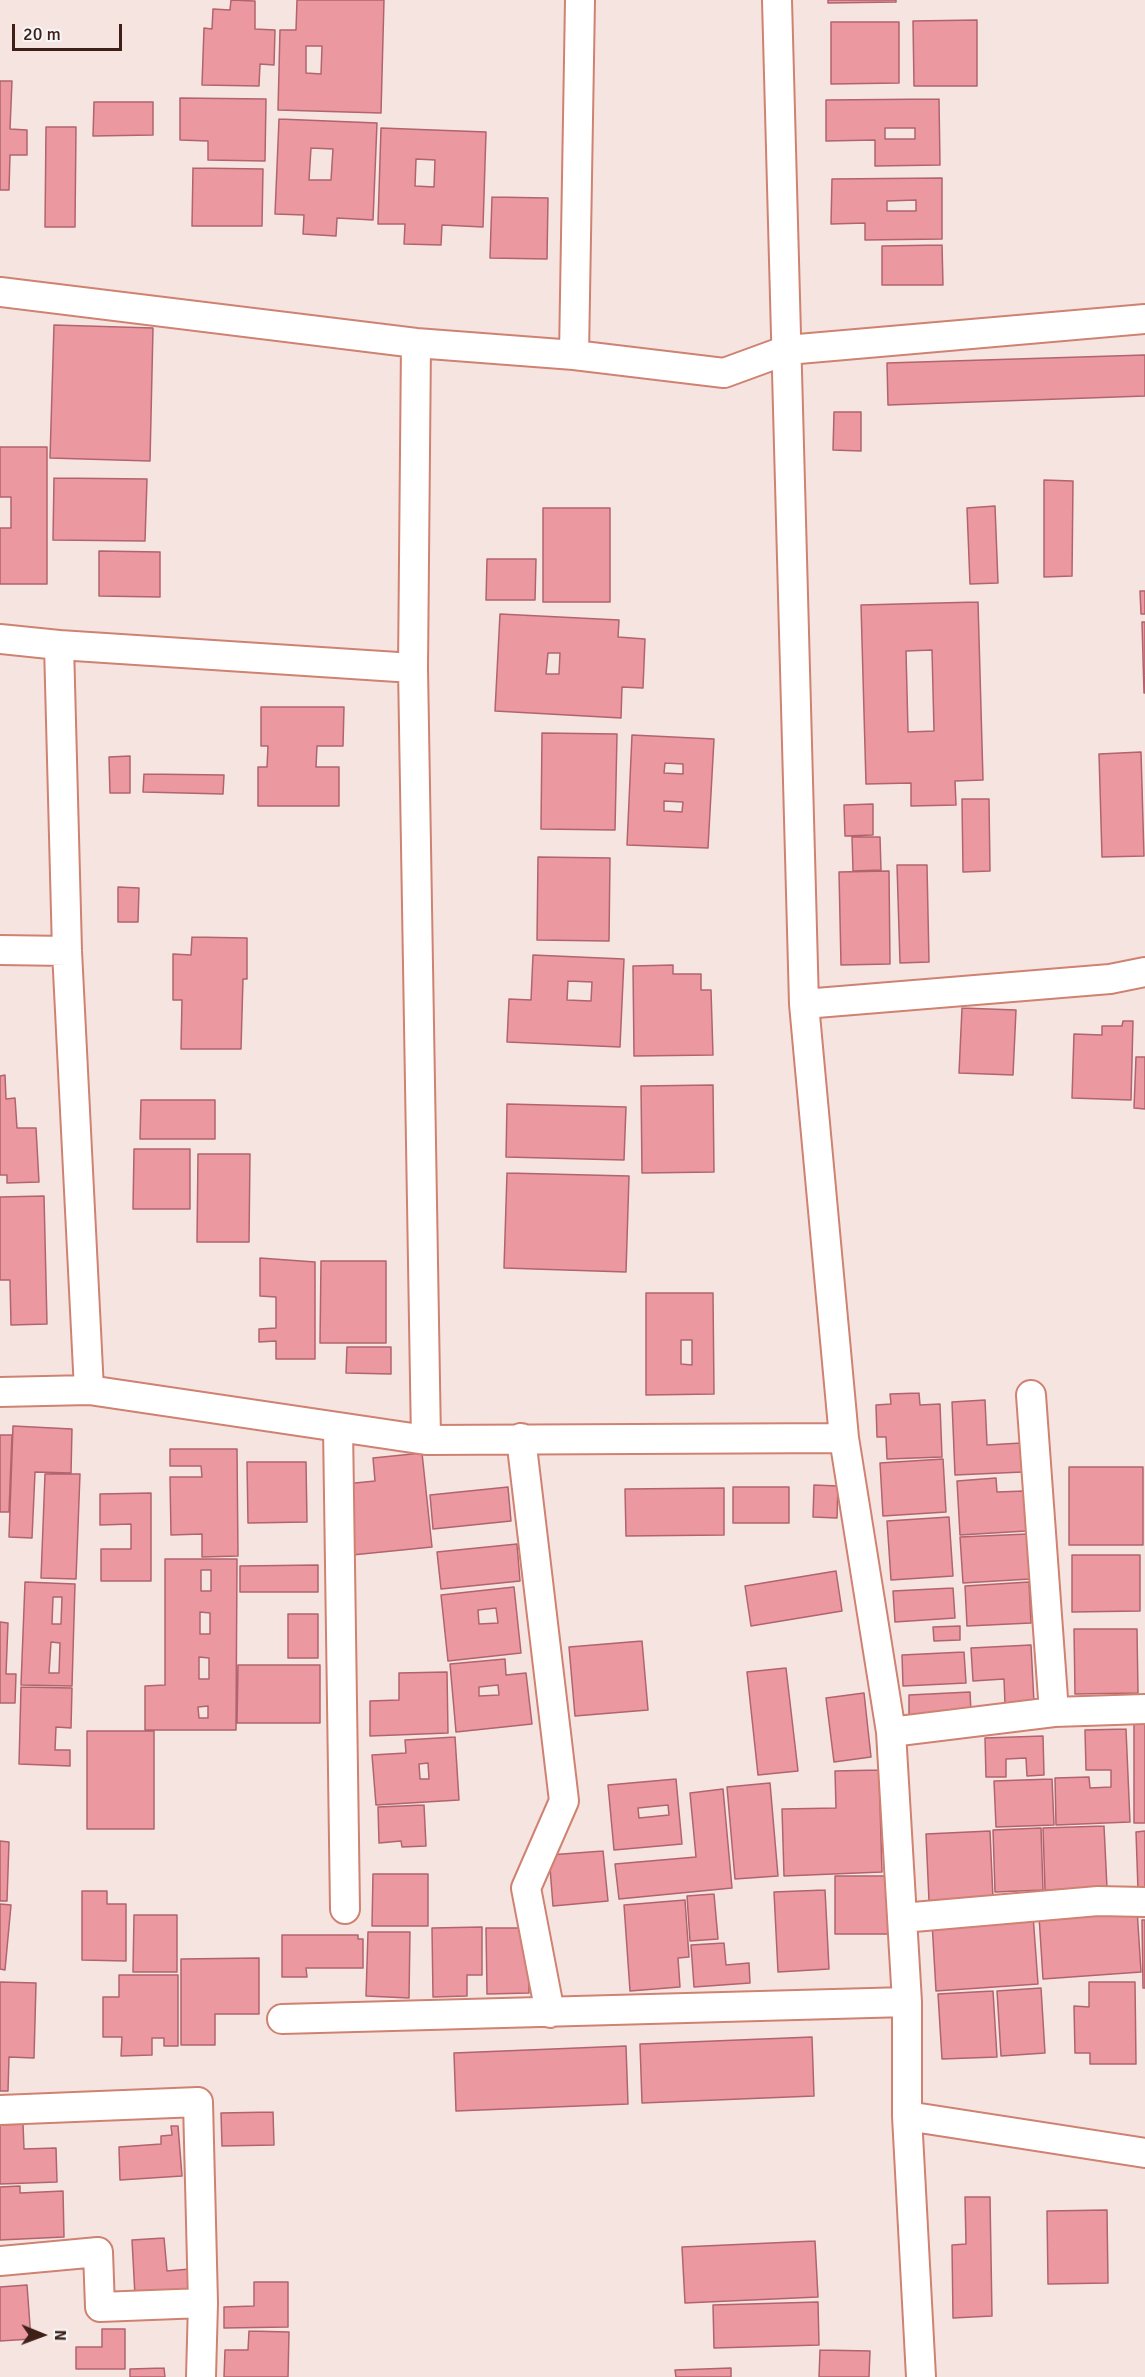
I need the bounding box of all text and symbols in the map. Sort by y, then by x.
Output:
scale bar [15,12,124,50]
text: 20 m [23,23,61,45]
north arrow [12,2305,72,2365]
text: N [50,2330,70,2341]

